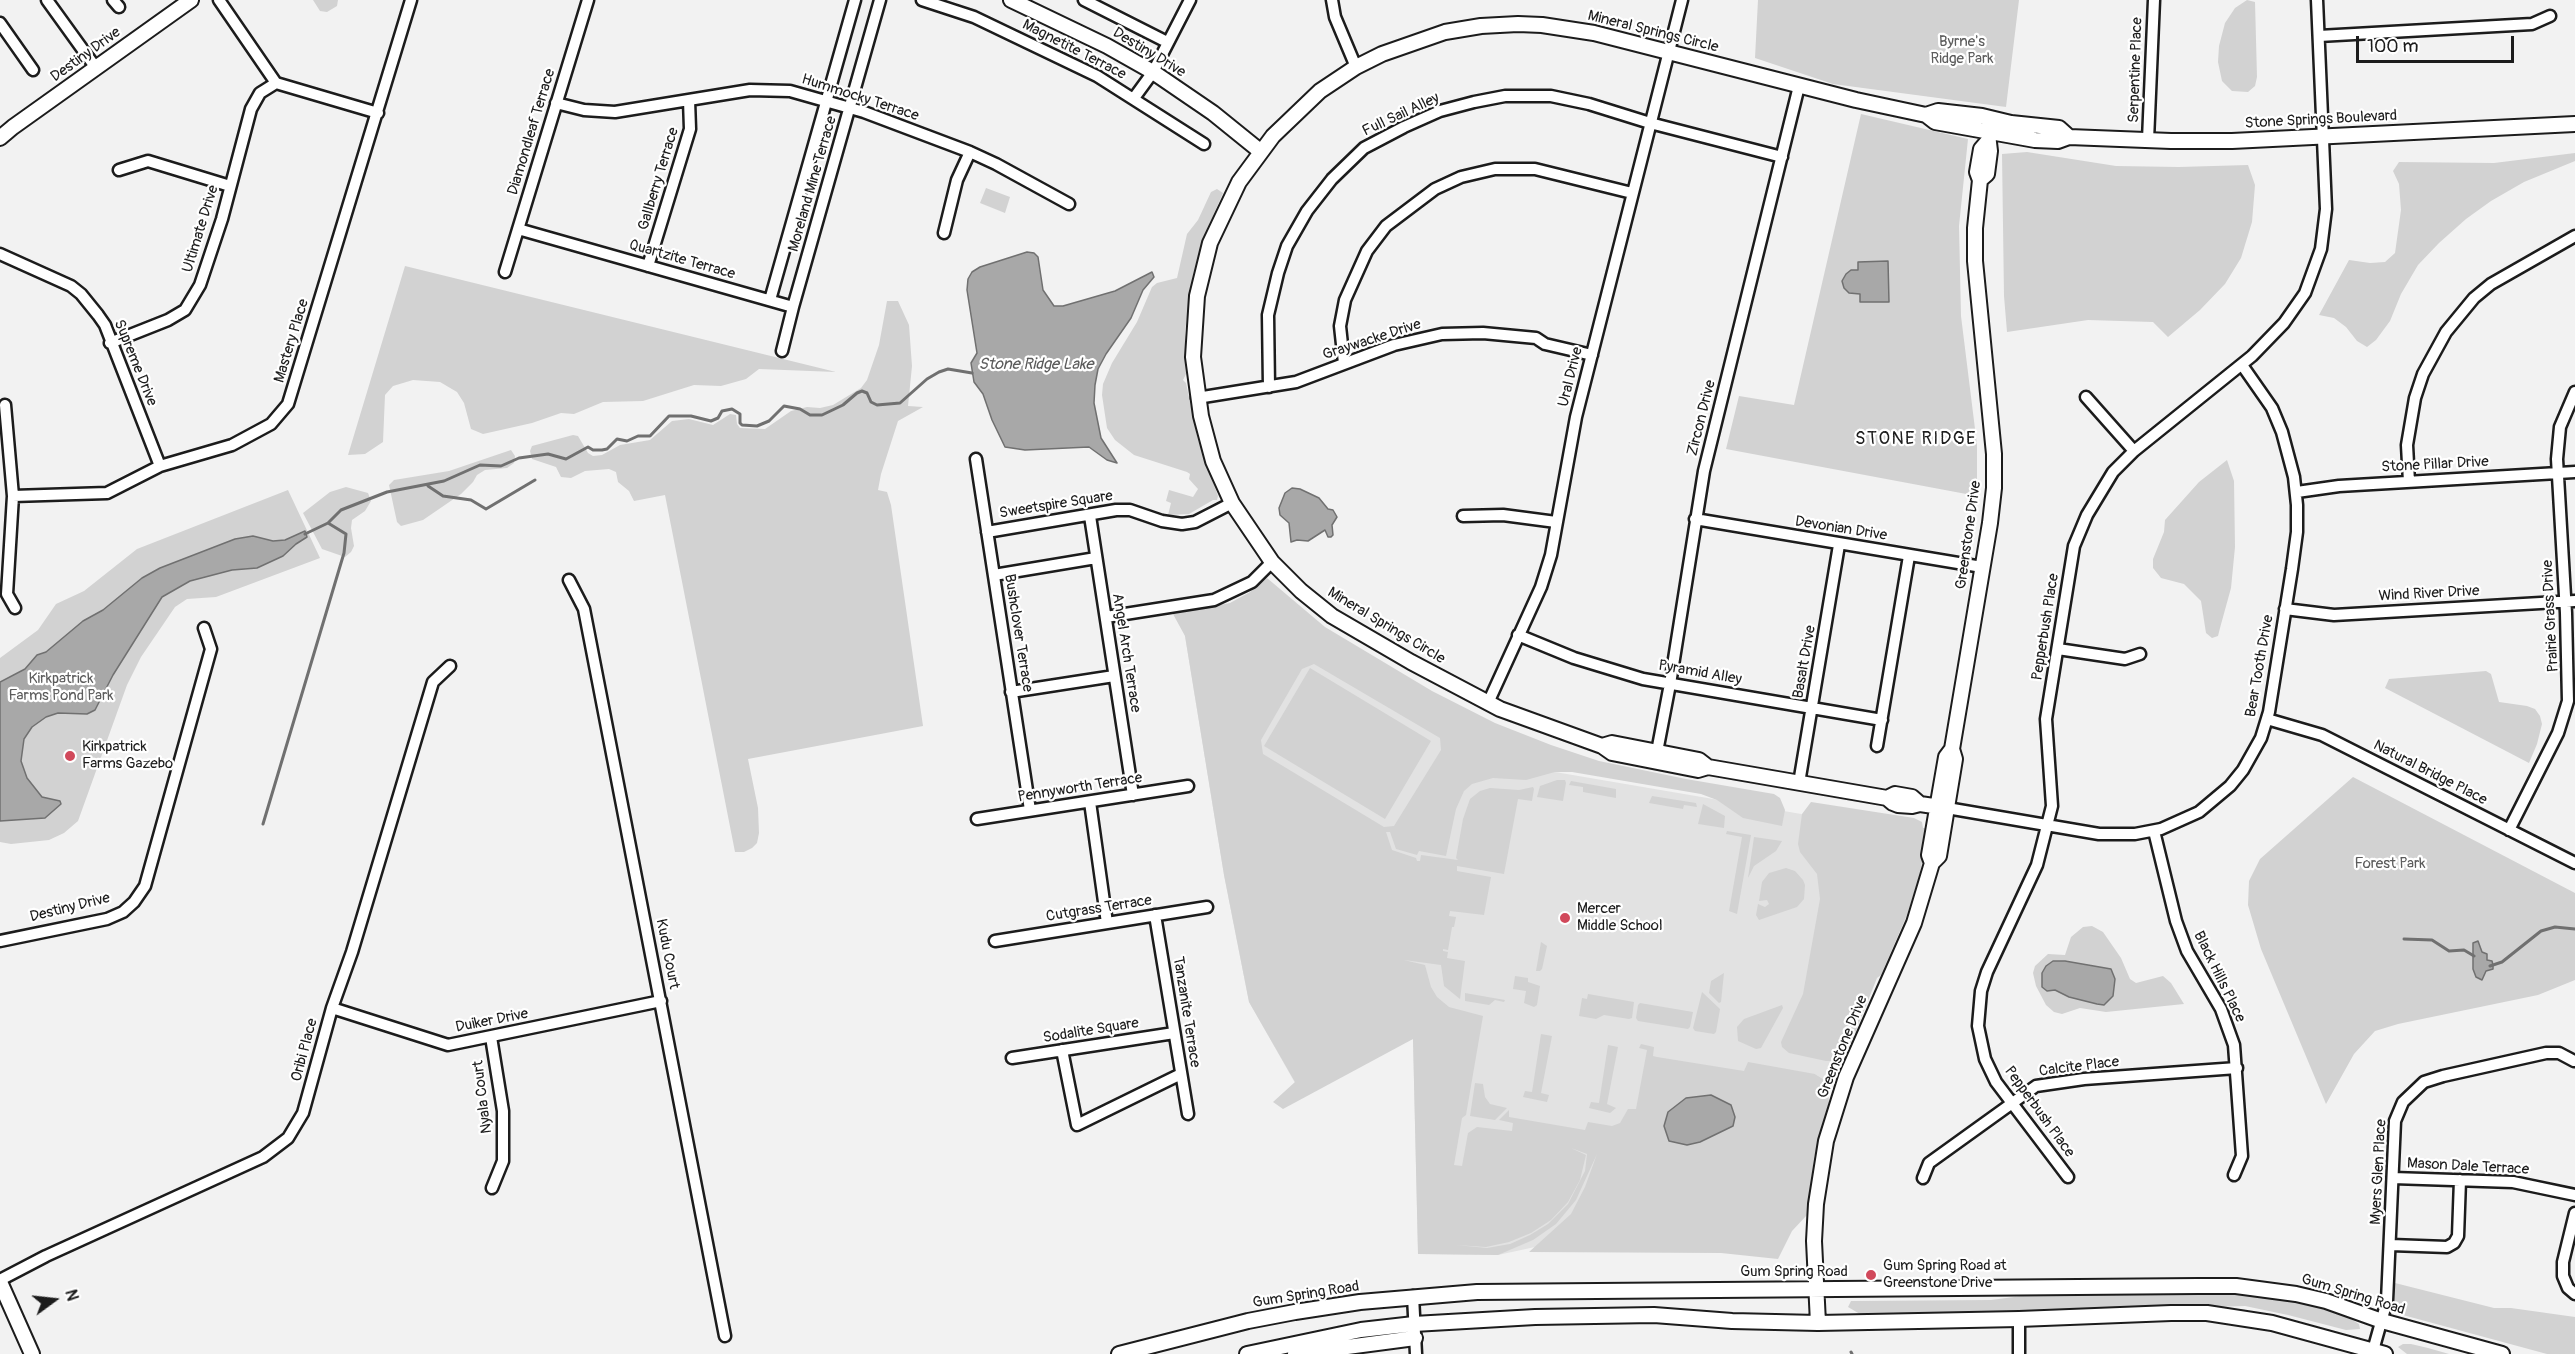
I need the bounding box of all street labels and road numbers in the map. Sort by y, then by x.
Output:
street label: Mineral Springs Circle [1586,7,1720,57]
street label: Magnetite Terrace [1019,16,1129,84]
street label: Serpentine Place [2125,17,2147,123]
street label: Destiny Drive [48,24,124,86]
street label: Destiny Drive [1109,24,1189,82]
street label: Diamondleaf Terrace [504,67,560,197]
street label: Hummocky Terrace [799,71,921,125]
street label: Full Sail Alley [1360,89,1442,141]
street label: Stone Springs Boulevard [2244,107,2398,133]
street label: Moreland Mine Terrace [785,114,841,254]
street label: Gallberry Terrace [635,125,683,233]
street label: Ultimate Drive [179,183,223,275]
street label: Quartzite Terrace [627,236,737,284]
street label: Mastery Place [271,297,313,385]
street label: Graywacke Drive [1321,316,1423,364]
street label: Supreme Drive [109,317,161,409]
street label: Ural Drive [1555,345,1587,409]
street label: Zircon Drive [1684,378,1720,458]
street label: Stone Pillar Drive [2381,453,2489,477]
street label: Greenstone Drive [1952,480,1986,590]
street label: Sweetspire Square [998,487,1114,523]
street label: Devonian Drive [1794,513,1888,545]
street label: Prairie Grass Drive [2539,559,2563,673]
street label: Pepperbush Place [2029,572,2063,682]
street label: Bushclover Terrace [1000,573,1036,693]
street label: Wind River Drive [2378,582,2480,606]
street label: Mineral Springs Circle [1324,584,1448,668]
street label: Angel Arch Terrace [1108,592,1144,714]
street label: Bear Tooth Drive [2242,613,2278,719]
street label: Basalt Drive [1790,624,1820,700]
street label: Pyramid Alley [1657,657,1743,689]
street label: Natural Bridge Place [2370,737,2490,809]
street label: Pennyworth Terrace [1016,769,1144,807]
street label: Destiny Drive [28,889,112,927]
street label: Cutgrass Terrace [1045,892,1153,926]
street label: Kudu Court [651,917,683,991]
street label: Black Hills Place [2189,928,2249,1026]
street label: Tanzanite Terrace [1168,955,1204,1069]
street label: Greenstone Drive [1814,993,1872,1101]
street label: Duiker Drive [454,1005,530,1037]
street label: Sodalite Square [1042,1015,1140,1047]
street label: Oribi Place [288,1016,322,1084]
street label: Calcite Place [2038,1053,2120,1081]
street label: Nyala Court [470,1059,496,1135]
street label: Pepperbush Place [2000,1063,2078,1161]
street label: Myers Glen Place [2367,1119,2391,1225]
street label: Mason Dale Terrace [2406,1155,2530,1179]
street label: Gum Spring Road [1740,1263,1848,1281]
street label: Gum Spring Road [2299,1271,2407,1319]
street label: Gum Spring Road [1251,1278,1361,1312]

